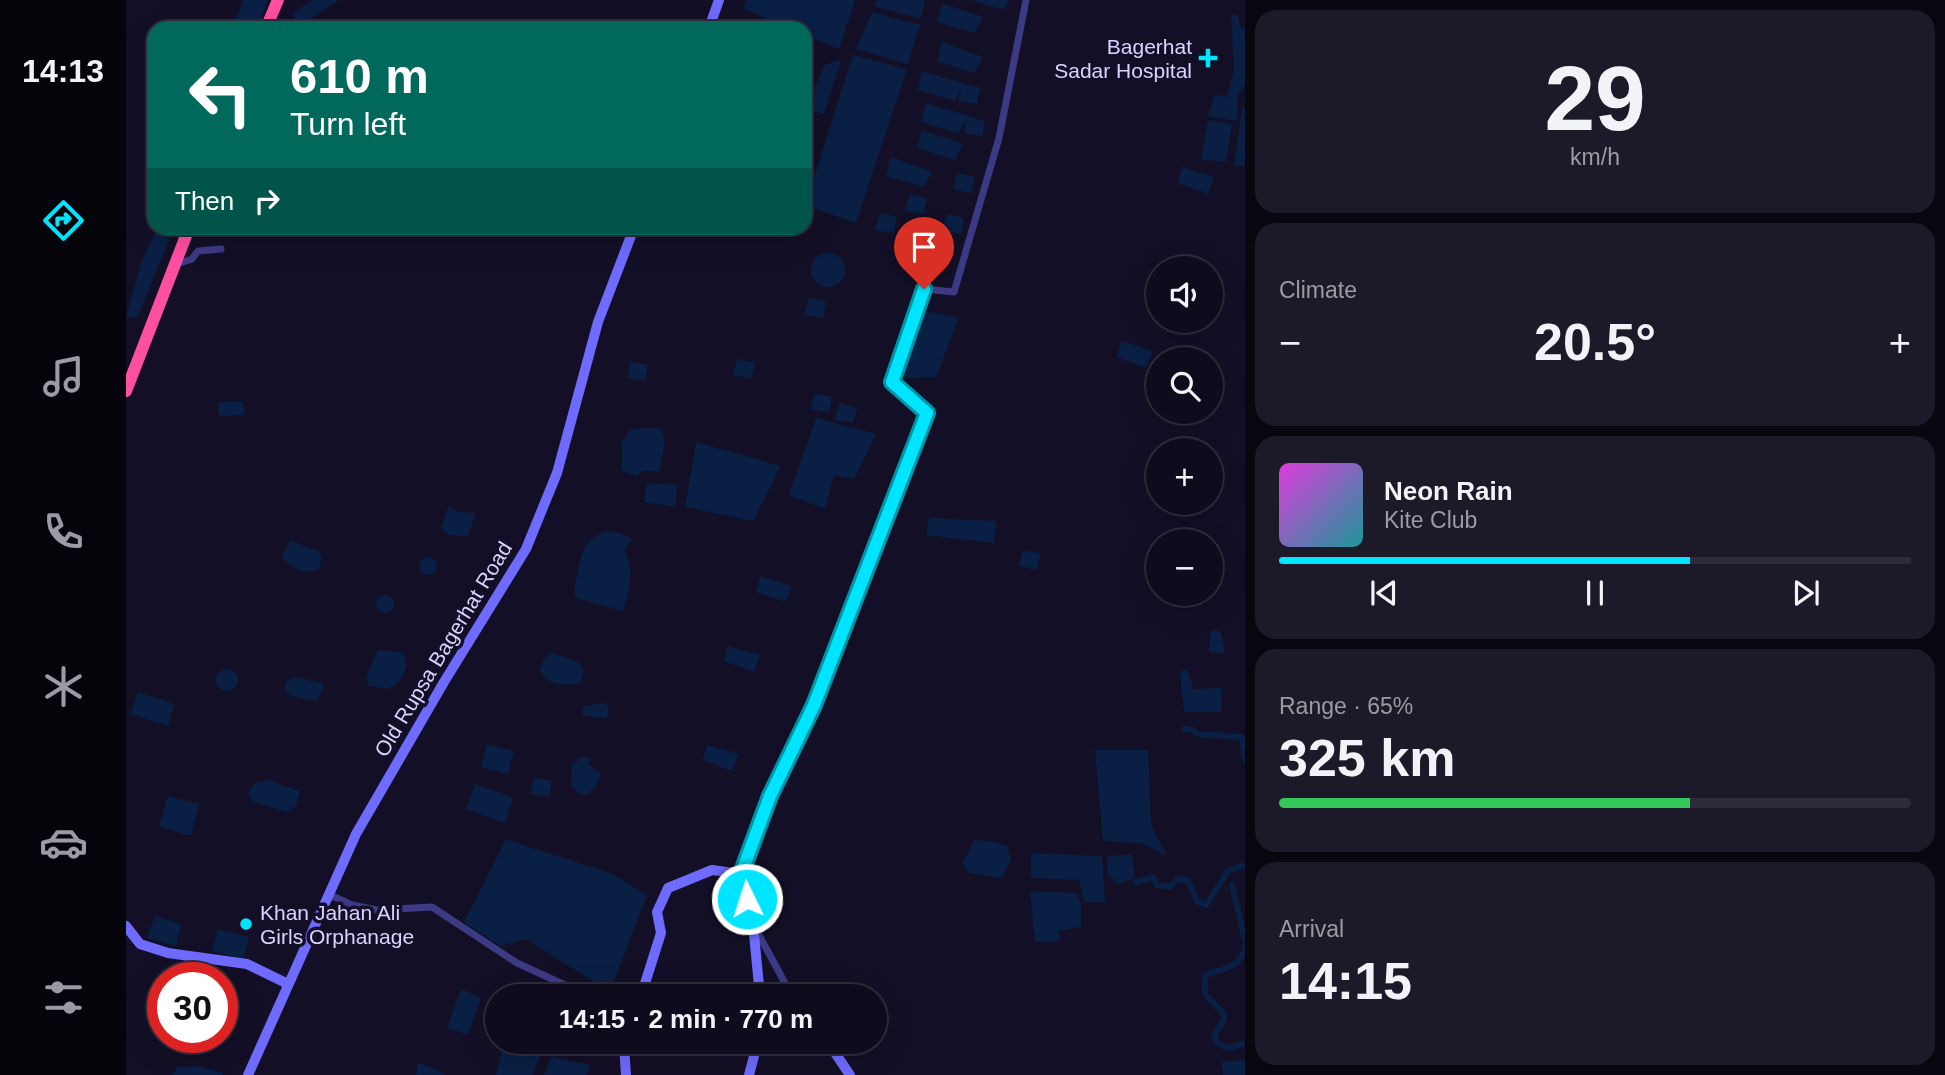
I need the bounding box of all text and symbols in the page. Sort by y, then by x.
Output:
place label: Bagerhat Sadar Hospital [1054,35,1192,82]
marker: Bagerhat Sadar Hospital [1198,48,1218,68]
text: 29 [1544,48,1646,149]
icon: left [175,49,266,140]
text: 610 m [290,49,429,103]
text: 14:13 [22,53,104,89]
text: Turn left [290,106,406,142]
text: km/h [1570,144,1620,170]
icon: right [248,182,286,220]
text: Then [175,186,234,216]
icon: directions [39,196,88,245]
pin [894,217,954,289]
icon: arrive [905,228,943,266]
map controls [1146,256,1223,606]
button: sound [1146,256,1223,333]
text: Climate [1279,277,1357,303]
text: 20.5° [1534,313,1656,371]
text: − [1279,322,1301,364]
text: + [1889,322,1911,364]
button: search [1146,347,1223,424]
icon: music [39,352,88,401]
button: + [1146,438,1223,515]
text: Neon Rain [1384,476,1513,506]
icon: phone [39,507,88,556]
text: Kite Club [1384,507,1477,533]
button: − [1146,529,1223,606]
street label: Old Rupsa Bagerhat Road [370,538,516,760]
icon: previous [1365,574,1403,612]
icon: pause [1576,574,1614,612]
icon: next [1787,574,1825,612]
icon: climate [39,662,88,711]
text: Range · 65% [1279,693,1413,719]
text: 325 km [1279,729,1455,787]
icon: car [39,818,88,867]
position arrow [710,862,784,936]
place label: Khan Jahan Ali Girls Orphanage [260,901,414,948]
marker: Khan Jahan Ali Girls Orphanage [238,916,254,932]
text: Arrival [1279,916,1344,942]
text: 14:15 [1279,952,1412,1010]
speed limit sign: 30 [147,962,238,1053]
icon: filters [39,973,88,1022]
text: 14:15 · 2 min · 770 m [559,1004,813,1034]

